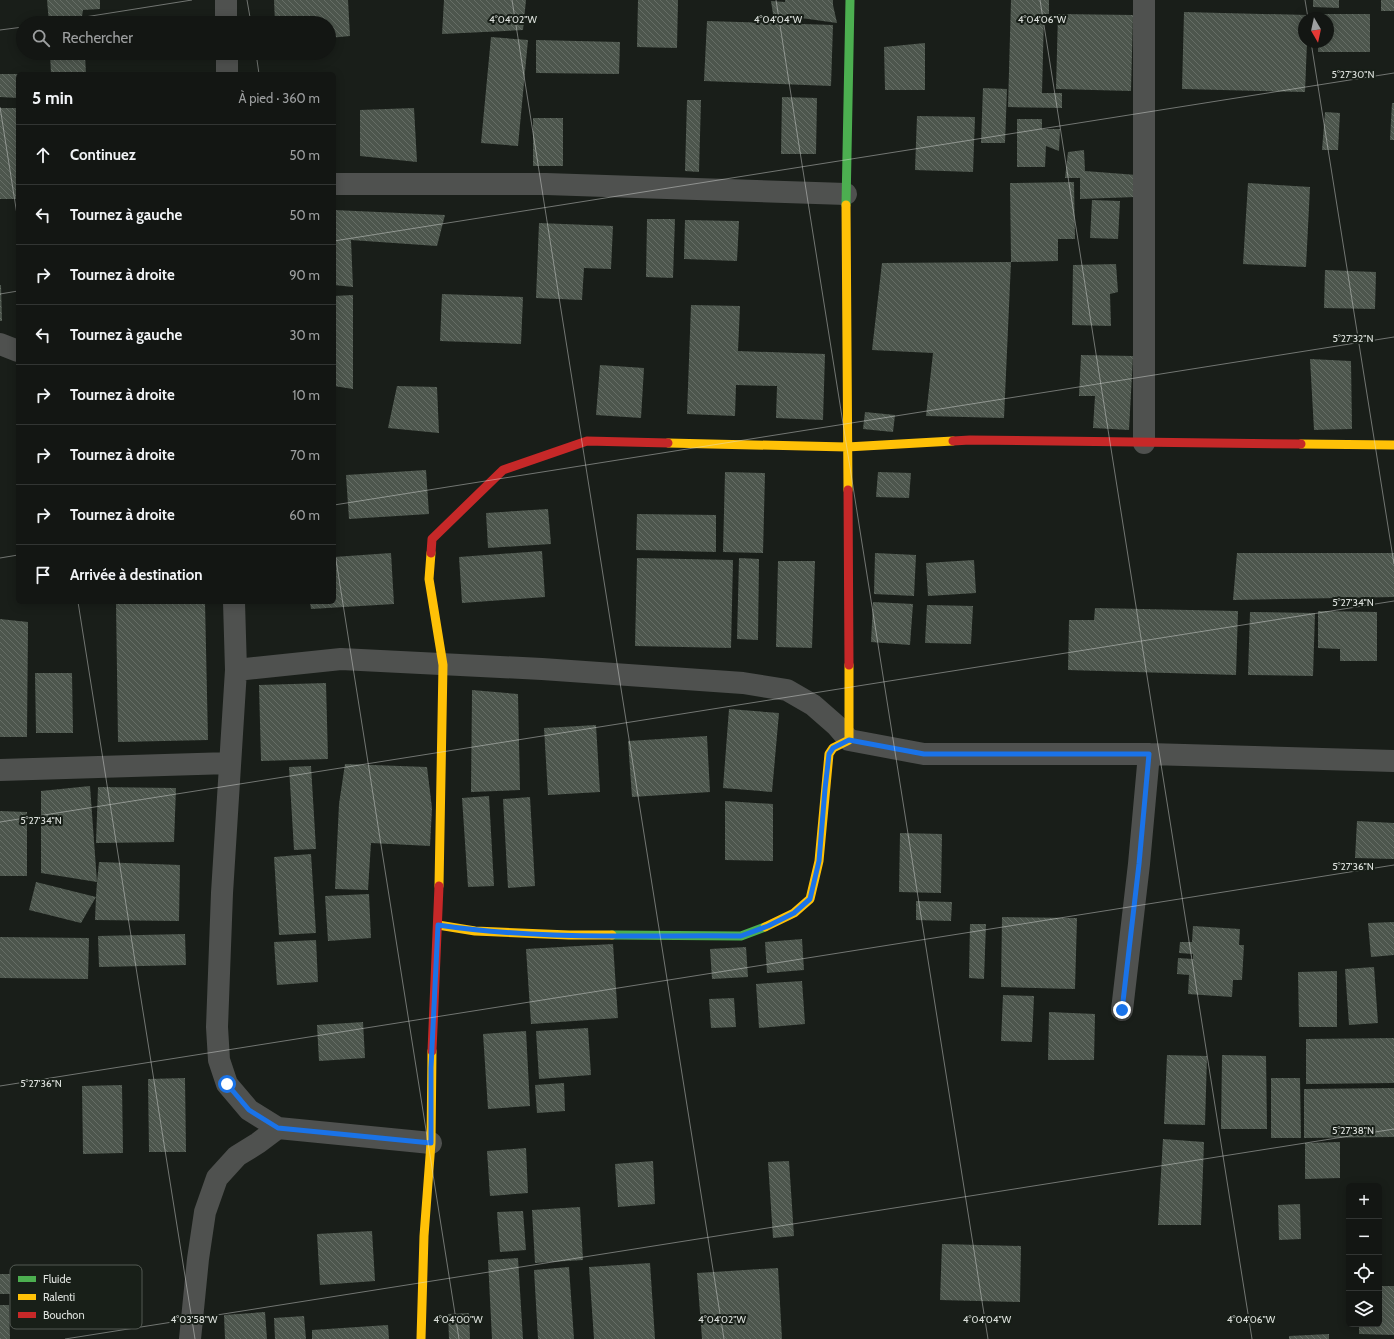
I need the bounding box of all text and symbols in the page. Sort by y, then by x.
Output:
north arrow [1298,12,1334,48]
text: 4°04'02"W [489,13,537,26]
text: 4°04'04"W [754,13,803,26]
text: 4°04'06"W [1018,13,1067,26]
search box [16,16,336,60]
icon: search [30,27,52,49]
text: Rechercher [62,29,133,47]
text: 5°27'30"N [1332,68,1374,81]
text: 5 min [32,88,73,108]
text: À pied · 360 m [238,90,320,106]
icon: ahead [32,144,54,166]
text: Continuez [70,146,136,164]
text: 50 m [290,147,320,163]
icon: left [32,204,54,226]
text: Tournez à gauche [70,206,182,224]
text: 50 m [290,207,320,223]
icon: right [32,264,54,286]
text: Tournez à droite [70,266,175,284]
text: 90 m [289,267,320,283]
icon: left [32,324,54,346]
text: Tournez à gauche [70,326,182,344]
text: 30 m [290,327,320,343]
text: 5°27'32"N [1332,332,1374,345]
icon: right [32,384,54,406]
text: Tournez à droite [70,386,175,404]
text: 10 m [292,387,320,403]
icon: right [32,444,54,466]
text: Tournez à droite [70,446,175,464]
text: 70 m [290,447,320,463]
icon: right [32,504,54,526]
text: Tournez à droite [70,506,175,524]
text: 60 m [289,507,320,523]
icon: arrive [32,564,54,586]
text: Arrivée à destination [70,566,202,584]
text: 5°27'34"N [1332,596,1374,609]
text: 5°27'34"N [20,814,62,827]
text: 5°27'36"N [1332,860,1374,873]
route end [1113,1001,1131,1019]
route start [218,1075,236,1093]
text: 5°27'36"N [20,1077,62,1090]
text: 5°27'38"N [1332,1124,1374,1137]
map controls [1346,1183,1382,1327]
button: + [1346,1183,1382,1219]
button: − [1346,1219,1382,1255]
button: locate [1346,1255,1382,1291]
legend [10,1265,142,1329]
text: Fluide [43,1272,72,1286]
text: Ralenti [43,1290,75,1304]
button: layers [1346,1291,1382,1327]
text: Bouchon [43,1308,85,1322]
text: 4°03'58"W [171,1313,218,1326]
text: 4°04'00"W [433,1313,483,1326]
text: 4°04'02"W [698,1313,746,1326]
text: 4°04'04"W [963,1313,1012,1326]
text: 4°04'06"W [1227,1313,1276,1326]

